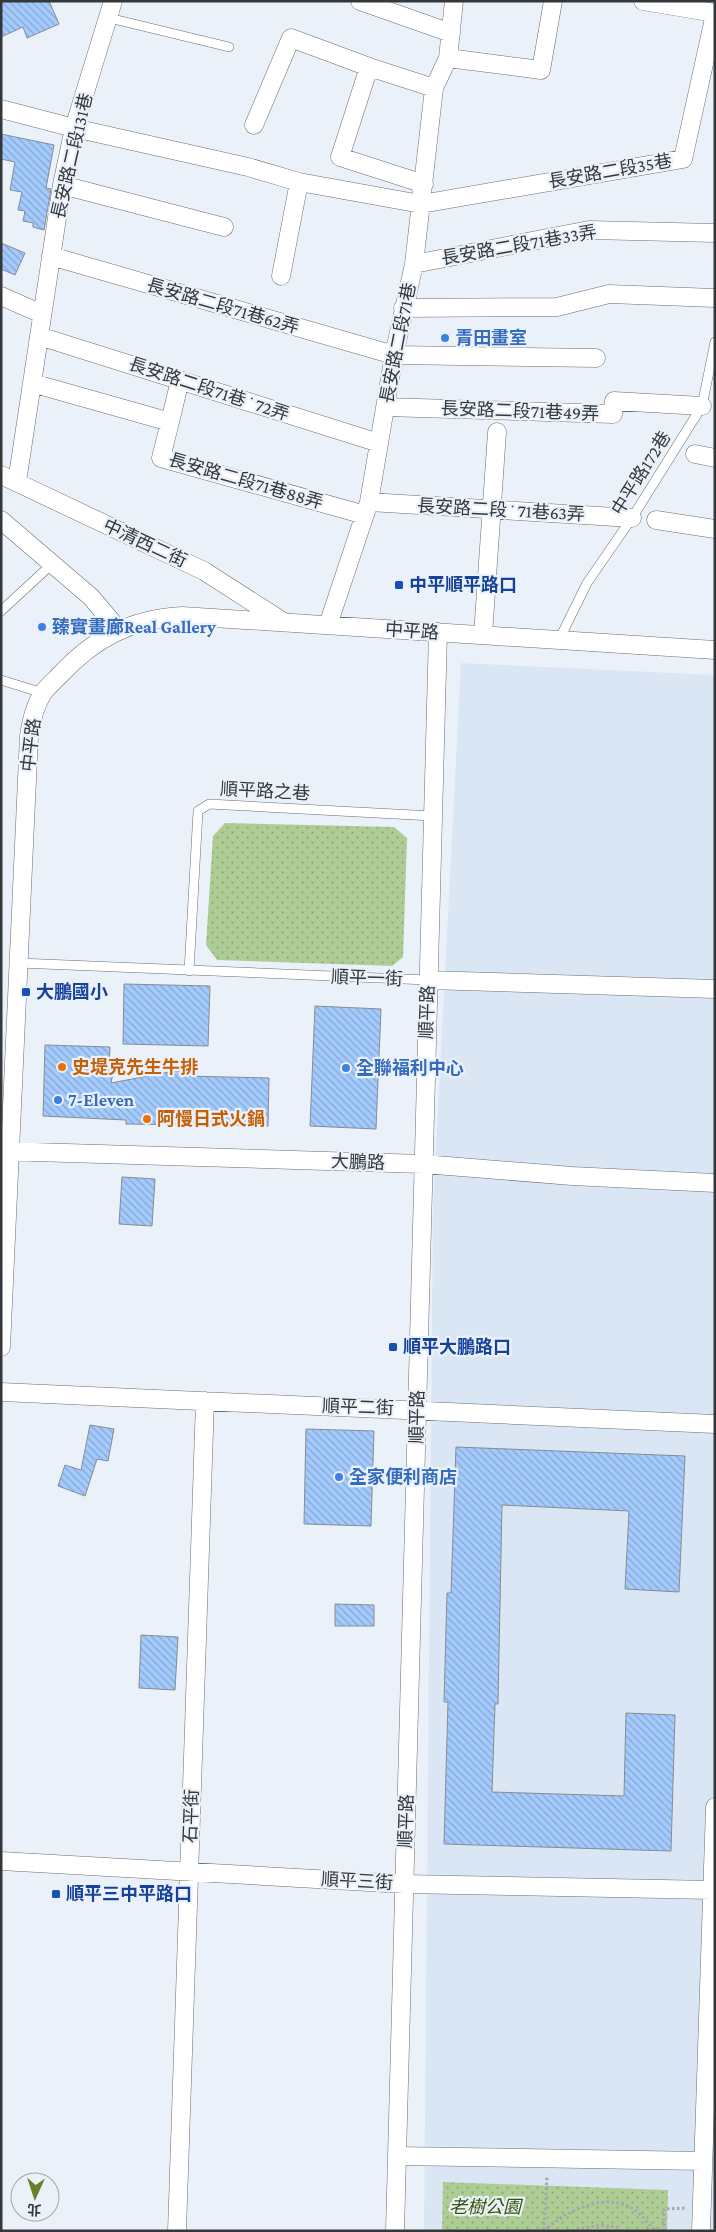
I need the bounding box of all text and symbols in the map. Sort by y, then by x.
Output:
street label: 長安路二段131巷 [48,91,96,221]
street label: 長安路二段35巷 [547,150,673,192]
street label: 長安路二段71巷33弄 [440,221,598,269]
street label: 長安路二段71巷62弄 [144,275,302,337]
street label: 長安路二段71巷 [377,281,419,405]
place label: 青田畫室 [455,328,527,348]
marker: 青田畫室 [439,332,451,344]
street label: 長安路二段71巷˙72弄 [126,354,292,424]
street label: 長安路二段71巷49弄 [440,398,600,424]
street label: 中平路172巷 [607,427,675,519]
street label: 長安路二段71巷88弄 [167,449,325,513]
street label: 長安路二段˙71巷63弄 [417,496,585,524]
street label: 中清西二街 [100,515,190,571]
place label: 中平順平路口 [409,575,517,595]
marker: 中平順平路口 [393,579,405,591]
place label: 臻實畫廊Real Gallery [52,617,216,637]
street label: 中平路 [384,619,440,643]
marker: 臻實畫廊Real Gallery [36,621,48,633]
street label: 中平路 [18,717,44,773]
street label: 順平路之巷 [220,779,310,803]
street label: 順平一街 [331,967,403,989]
place label: 大鵬國小 [36,982,108,1002]
street label: 順平路 [416,985,438,1039]
marker: 大鵬國小 [20,986,32,998]
place label: 史堤克先生牛排 [72,1057,198,1077]
place label: 全聯福利中心 [356,1058,464,1078]
marker: 史堤克先生牛排 [56,1061,68,1073]
marker: 全聯福利中心 [340,1062,352,1074]
place label: 7-Eleven [68,1090,135,1110]
marker: 7-Eleven [52,1094,64,1106]
place label: 阿慢日式火鍋 [157,1109,265,1129]
marker: 阿慢日式火鍋 [141,1113,153,1125]
street label: 大鵬路 [331,1151,385,1173]
place label: 順平大鵬路口 [403,1337,511,1357]
marker: 順平大鵬路口 [387,1341,399,1353]
street label: 順平路 [407,1390,427,1444]
street label: 順平二街 [322,1396,394,1418]
place label: 全家便利商店 [349,1467,457,1487]
marker: 全家便利商店 [333,1471,345,1483]
street label: 石平街 [180,1789,202,1843]
street label: 順平路 [395,1794,417,1848]
street label: 順平三街 [321,1869,393,1893]
place label: 順平三中平路口 [66,1884,192,1904]
marker: 順平三中平路口 [50,1888,62,1900]
north arrow [10,2172,60,2222]
park label: 老樹公園 [449,2197,524,2217]
text: 北 [27,2202,42,2218]

